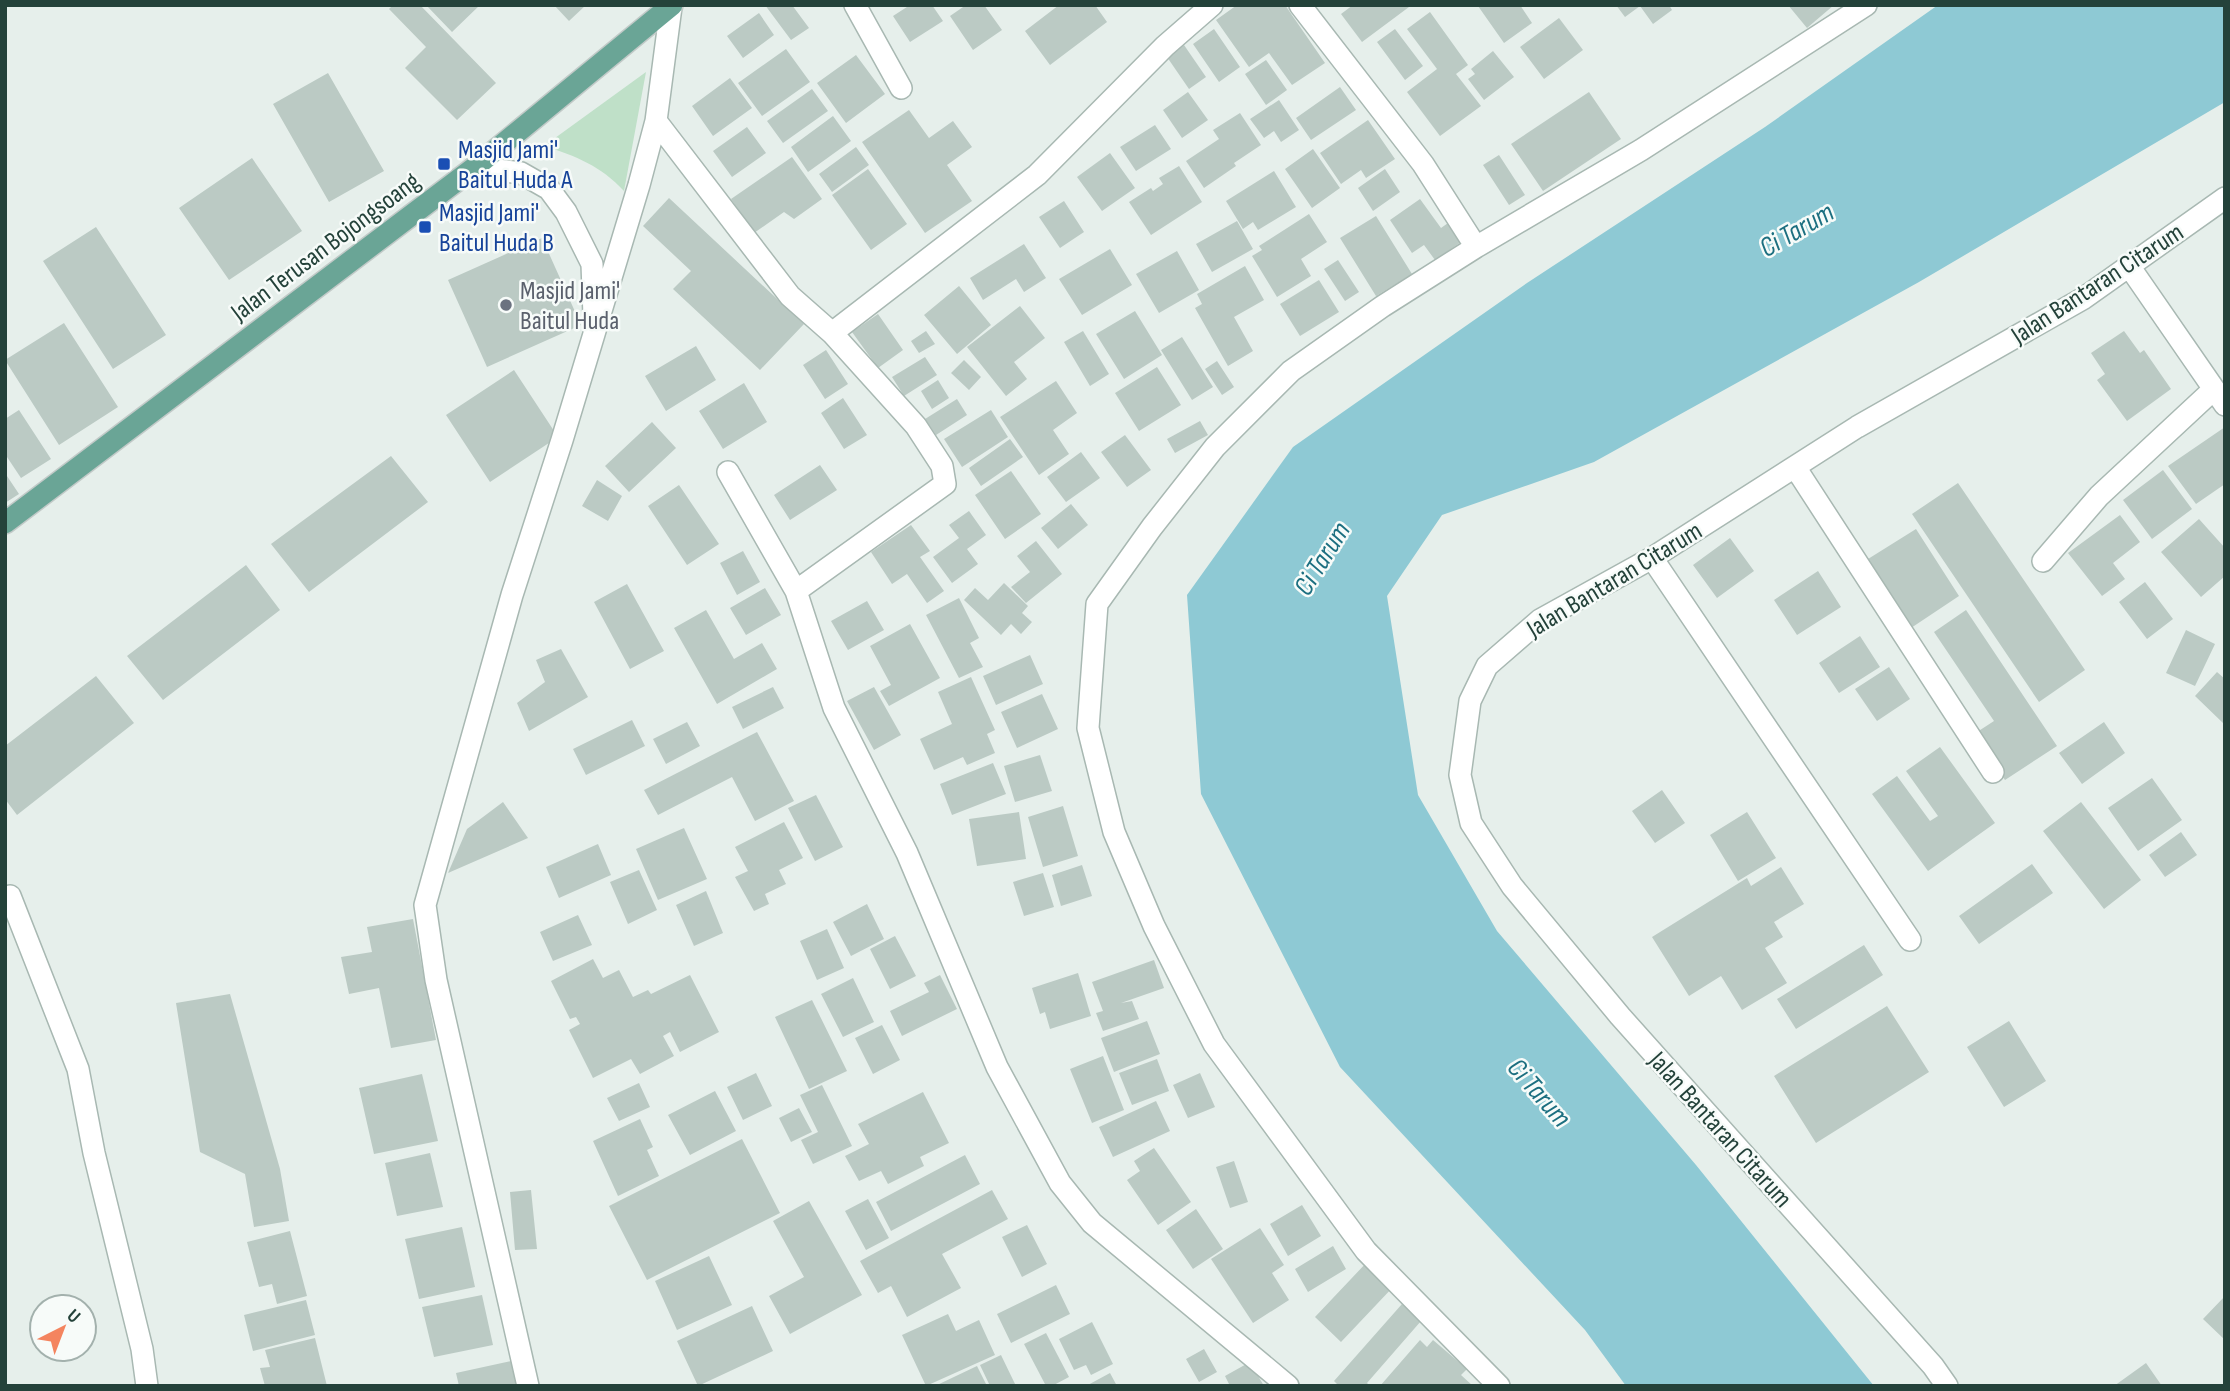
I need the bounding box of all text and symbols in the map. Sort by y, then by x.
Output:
place label: Masjid Jami' Baitul Huda A [458,135,573,196]
marker: Masjid Jami' Baitul Huda A [436,156,452,172]
street label: Jalan Terusan Bojongsoang [225,166,426,329]
water label: Ci Tarum [1754,196,1840,265]
place label: Masjid Jami' Baitul Huda B [439,198,554,259]
street label: Jalan Bantaran Citarum [2005,217,2190,352]
marker: Masjid Jami' Baitul Huda B [417,219,433,235]
place label: Masjid Jami' Baitul Huda [520,276,620,337]
marker: Masjid Jami' Baitul Huda [498,297,514,313]
water label: Ci Tarum [1287,516,1358,602]
street label: Jalan Bantaran Citarum [1521,516,1708,645]
street label: Jalan Bantaran Citarum [1641,1045,1798,1214]
water label: Ci Tarum [1500,1052,1578,1134]
north arrow [28,1293,98,1363]
text: U [62,1305,85,1328]

